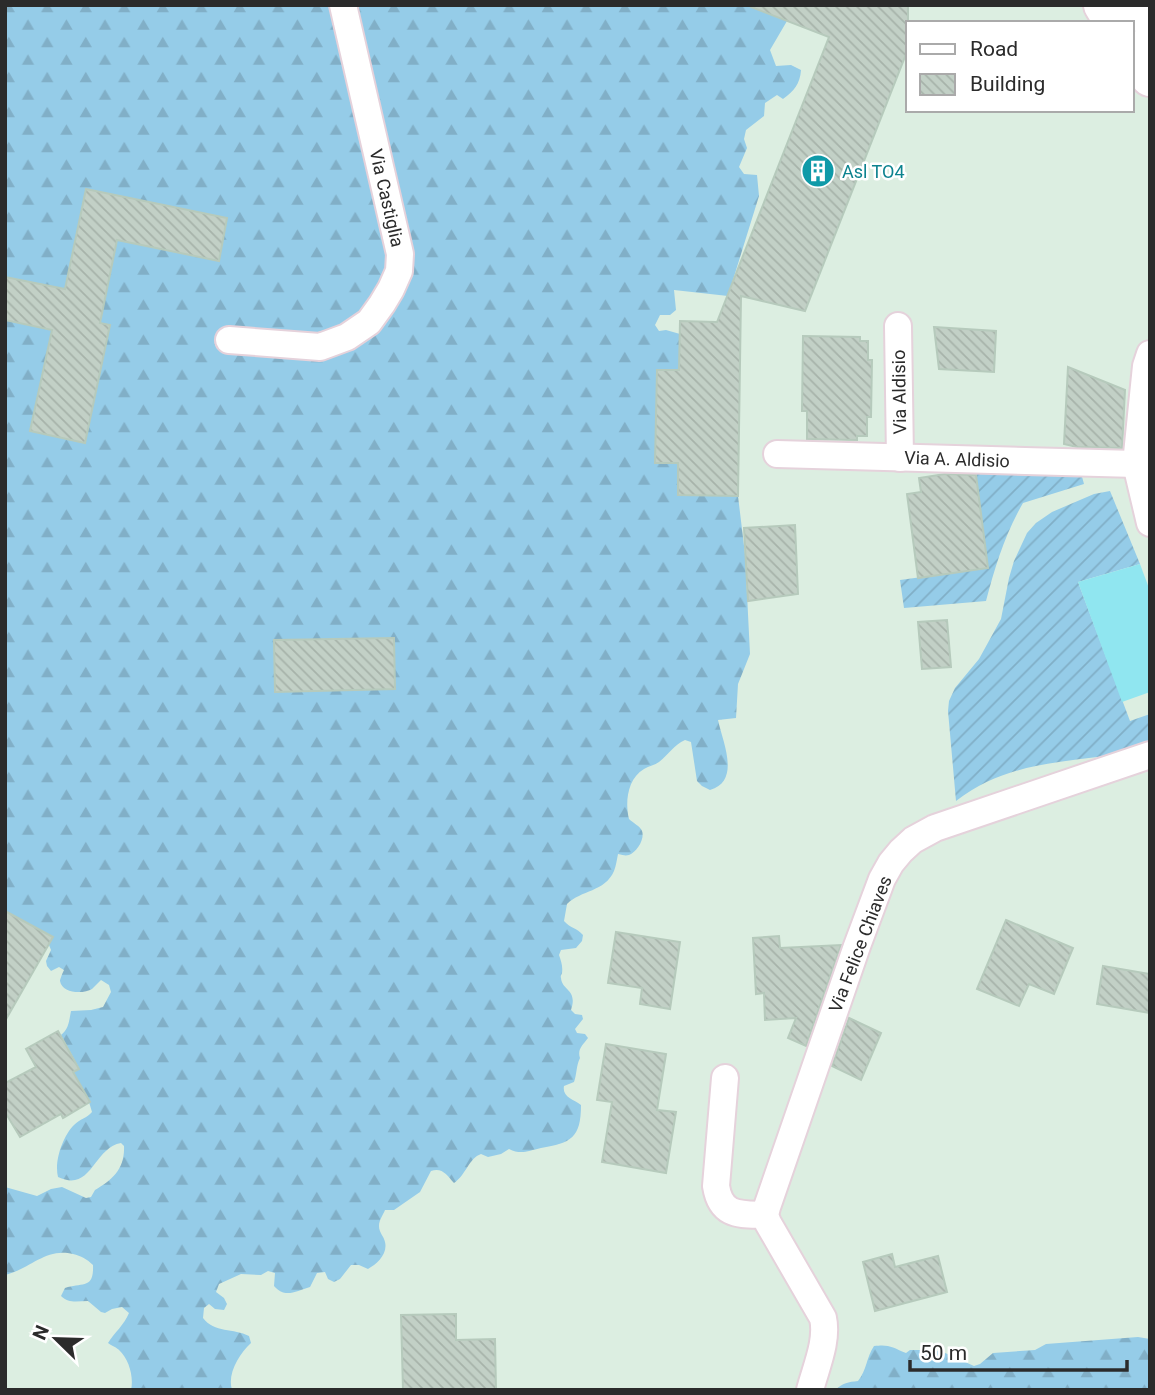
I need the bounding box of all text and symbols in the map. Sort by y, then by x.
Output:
legend [906,21,1134,112]
text: Road [970,37,1018,61]
text: Building [970,72,1045,96]
street label: Via Castiglia [366,147,408,249]
building icon: Asl TO4 [799,152,837,190]
place label: Asl TO4 [842,161,905,182]
street label: Via Aldisio [888,349,910,435]
street label: Via A. Aldisio [904,447,1010,471]
street label: Via Felice Chiaves [824,873,896,1015]
north arrow [21,1304,91,1374]
text: N [28,1322,54,1343]
scale bar [910,1328,1127,1372]
text: 50 m [920,1341,967,1365]

